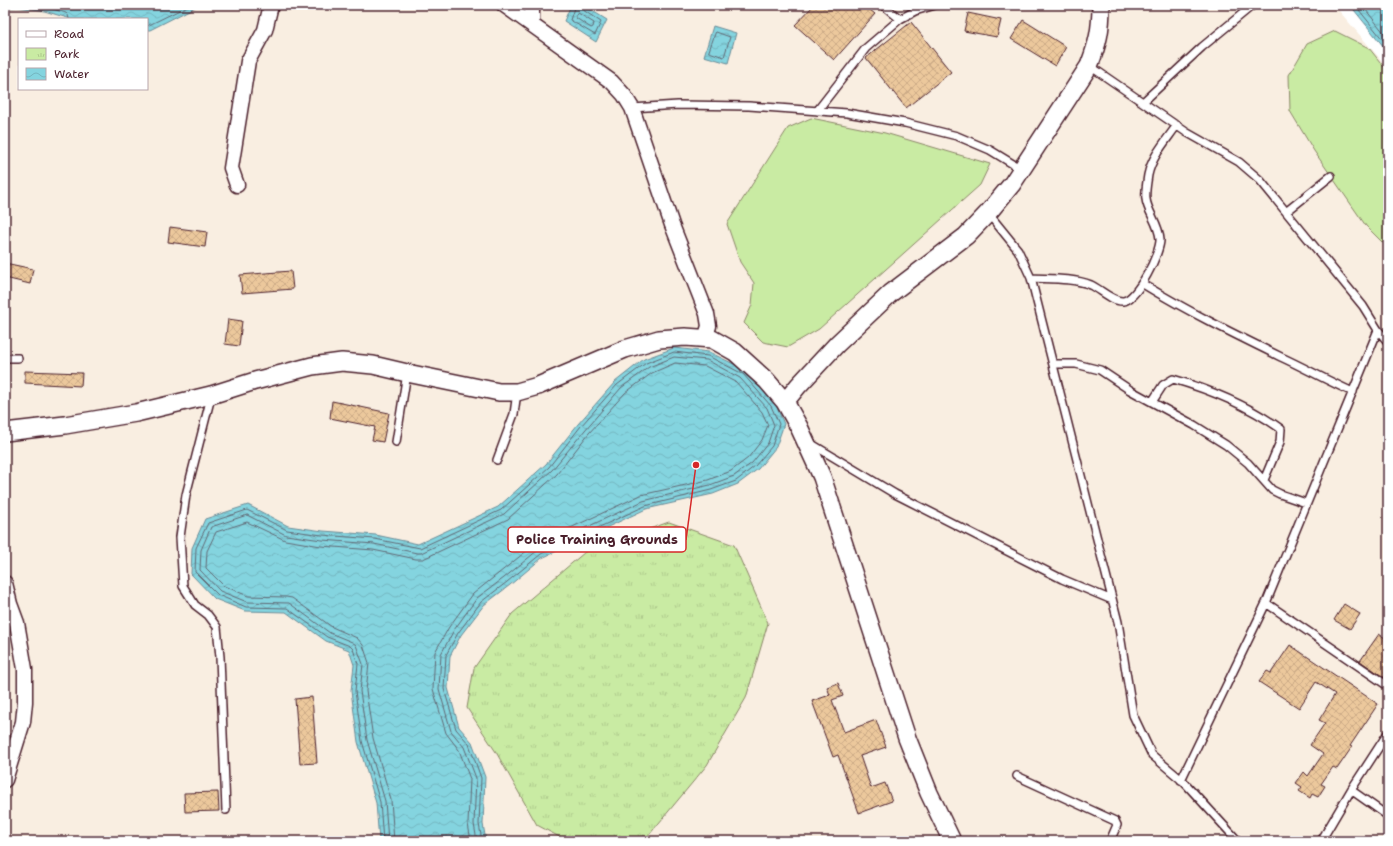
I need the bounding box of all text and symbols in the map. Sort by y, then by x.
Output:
legend [18,18,148,90]
text: Road [54,26,85,42]
text: Park [54,46,80,62]
text: Water [54,66,90,82]
callout: Police Training Grounds [508,527,686,552]
text: Police Training Grounds [516,531,678,548]

